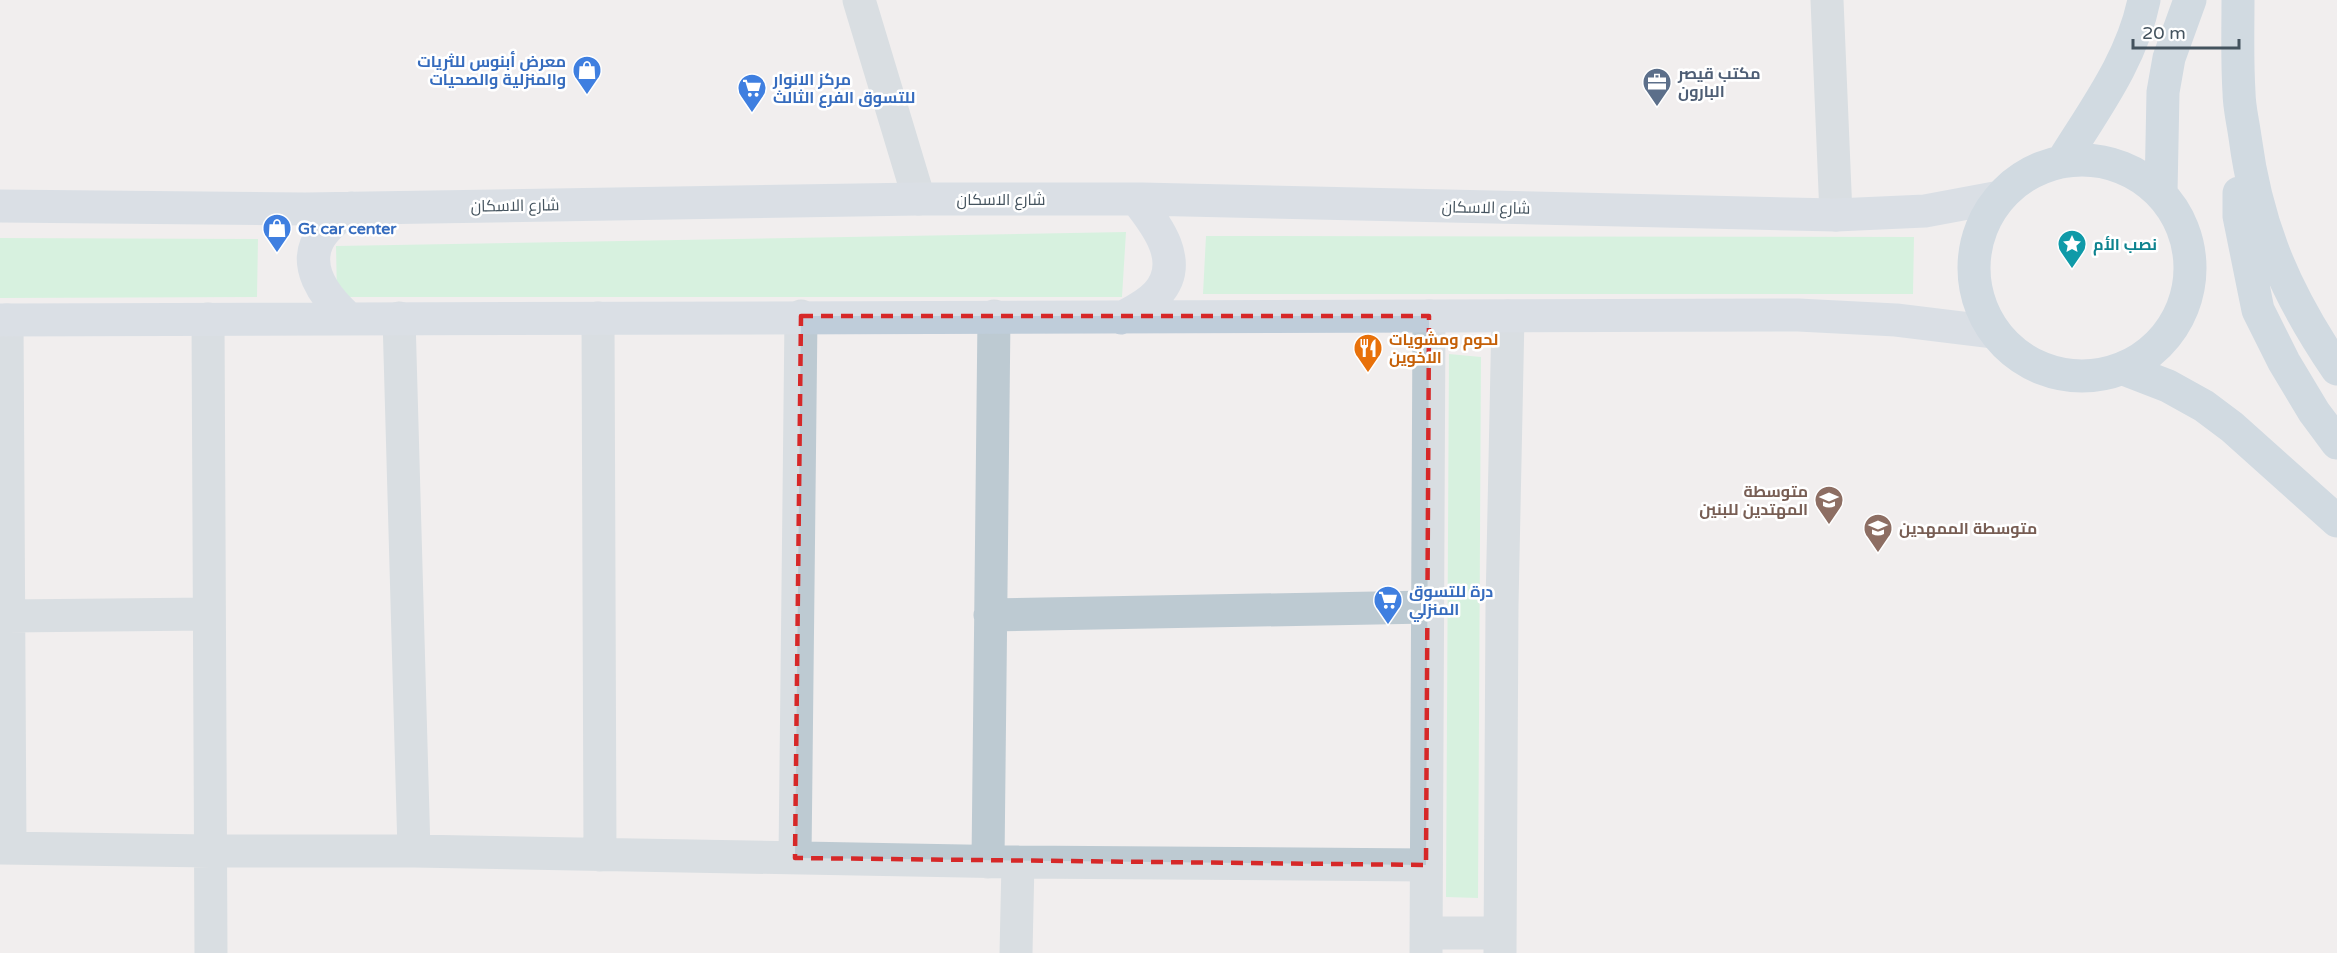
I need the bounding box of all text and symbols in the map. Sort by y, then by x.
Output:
scale bar [2133,12,2240,50]
text: 20 m [2142,22,2186,44]
place label: معرض أبنوس للثريات والمنزلية والصحيات [417,51,566,90]
shop icon: معرض أبنوس للثريات والمنزلية والصحيات [571,54,603,96]
place label: مكتب قيصر البارون [1677,64,1761,102]
office icon: مكتب قيصر البارون [1641,66,1673,108]
place label: مركز الانوار للتسوق الفرع الثالث [772,70,915,108]
supermarket icon: مركز الانوار للتسوق الفرع الثالث [736,72,768,114]
street label: شارع الاسكان [957,190,1045,211]
street label: شارع الاسكان [470,195,560,218]
street label: شارع الاسكان [1441,197,1531,220]
shop icon: Gt car center [261,212,293,254]
place label: Gt car center [298,219,397,239]
place icon: نصب الأم [2056,228,2088,270]
place label: نصب الأم [2093,235,2157,256]
place label: لحوم ومشويات الاخوين [1389,330,1498,368]
restaurant icon: لحوم ومشويات الاخوين [1352,332,1384,374]
place label: متوسطة المهتدين للبنين [1699,482,1808,520]
school or university icon: متوسطة المهتدين للبنين [1813,484,1845,526]
school or university icon: متوسطة الممهدين [1862,512,1894,554]
place label: متوسطة الممهدين [1899,519,2037,539]
place label: درة للتسوق المنزلي [1409,582,1493,622]
supermarket icon: درة للتسوق المنزلي [1372,584,1404,626]

